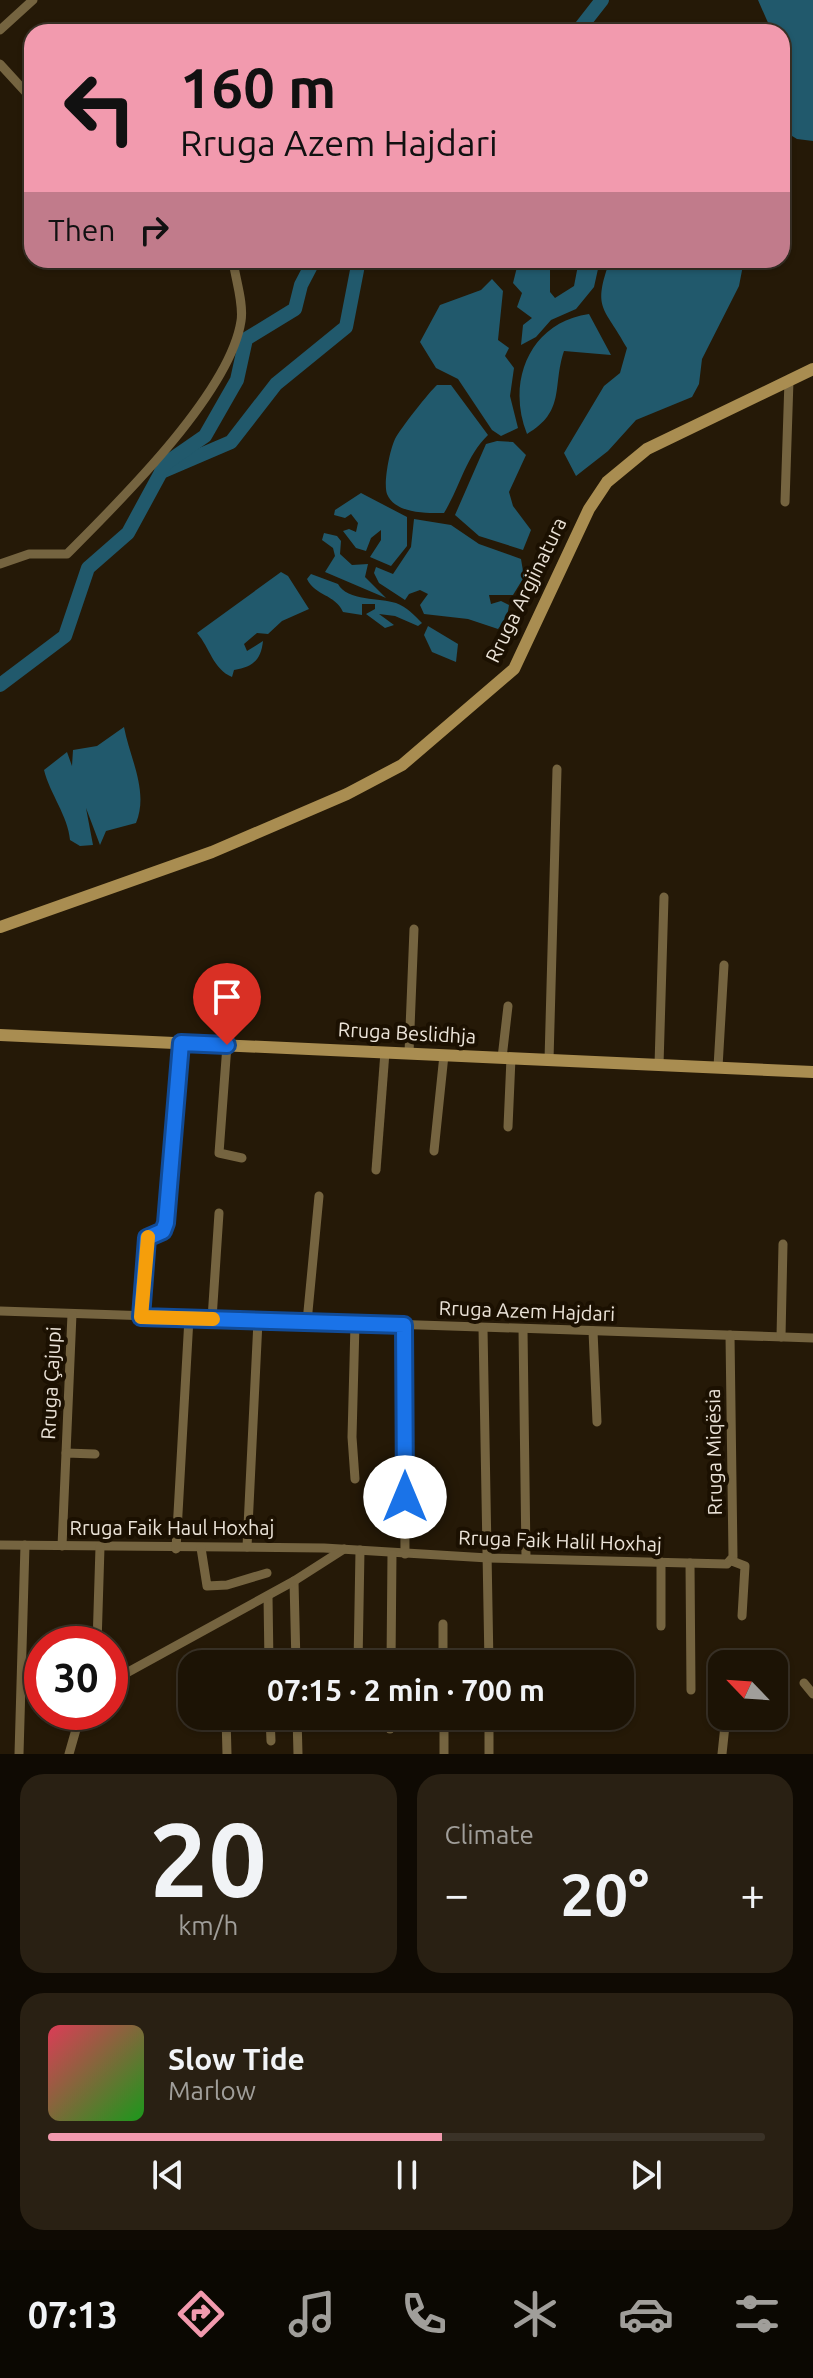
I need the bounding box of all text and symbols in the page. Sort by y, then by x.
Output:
icon: left [48,56,152,160]
text: 160 m [180,56,336,119]
text: Rruga Azem Hajdari [180,122,498,163]
icon: right [132,208,176,252]
text: Then [48,213,116,247]
street label: Rruga Argjinatura [480,514,571,666]
pin [193,963,261,1045]
icon: arrive [205,975,249,1019]
street label: Rruga Beslidhja [337,1017,477,1048]
street label: Rruga Azem Hajdari [438,1296,616,1325]
street label: Rruga Çajupi [36,1326,65,1440]
street label: Rruga Miqësia [701,1388,726,1516]
position arrow [363,1455,447,1539]
street label: Rruga Faik Haul Hoxhaj [70,1516,274,1539]
street label: Rruga Faik Halil Hoxhaj [458,1525,662,1556]
speed limit sign: 30 [24,1626,128,1730]
north arrow [708,1650,788,1730]
map controls [708,1650,788,1730]
text: 07:15 · 2 min · 700 m [267,1673,545,1707]
text: 20 [150,1800,267,1917]
text: Climate [445,1820,534,1849]
text: 20° [560,1860,649,1927]
text: − [445,1869,469,1918]
text: + [740,1869,765,1918]
text: km/h [178,1911,238,1940]
text: Slow Tide [168,2042,305,2076]
text: Marlow [168,2076,256,2105]
icon: previous [146,2153,190,2197]
icon: pause [385,2153,429,2197]
icon: next [624,2153,668,2197]
icon: directions [173,2286,229,2342]
icon: music [284,2286,340,2342]
icon: phone [396,2286,452,2342]
icon: climate [507,2286,563,2342]
icon: car [618,2286,674,2342]
icon: filters [729,2286,785,2342]
text: 07:13 [28,2294,118,2335]

